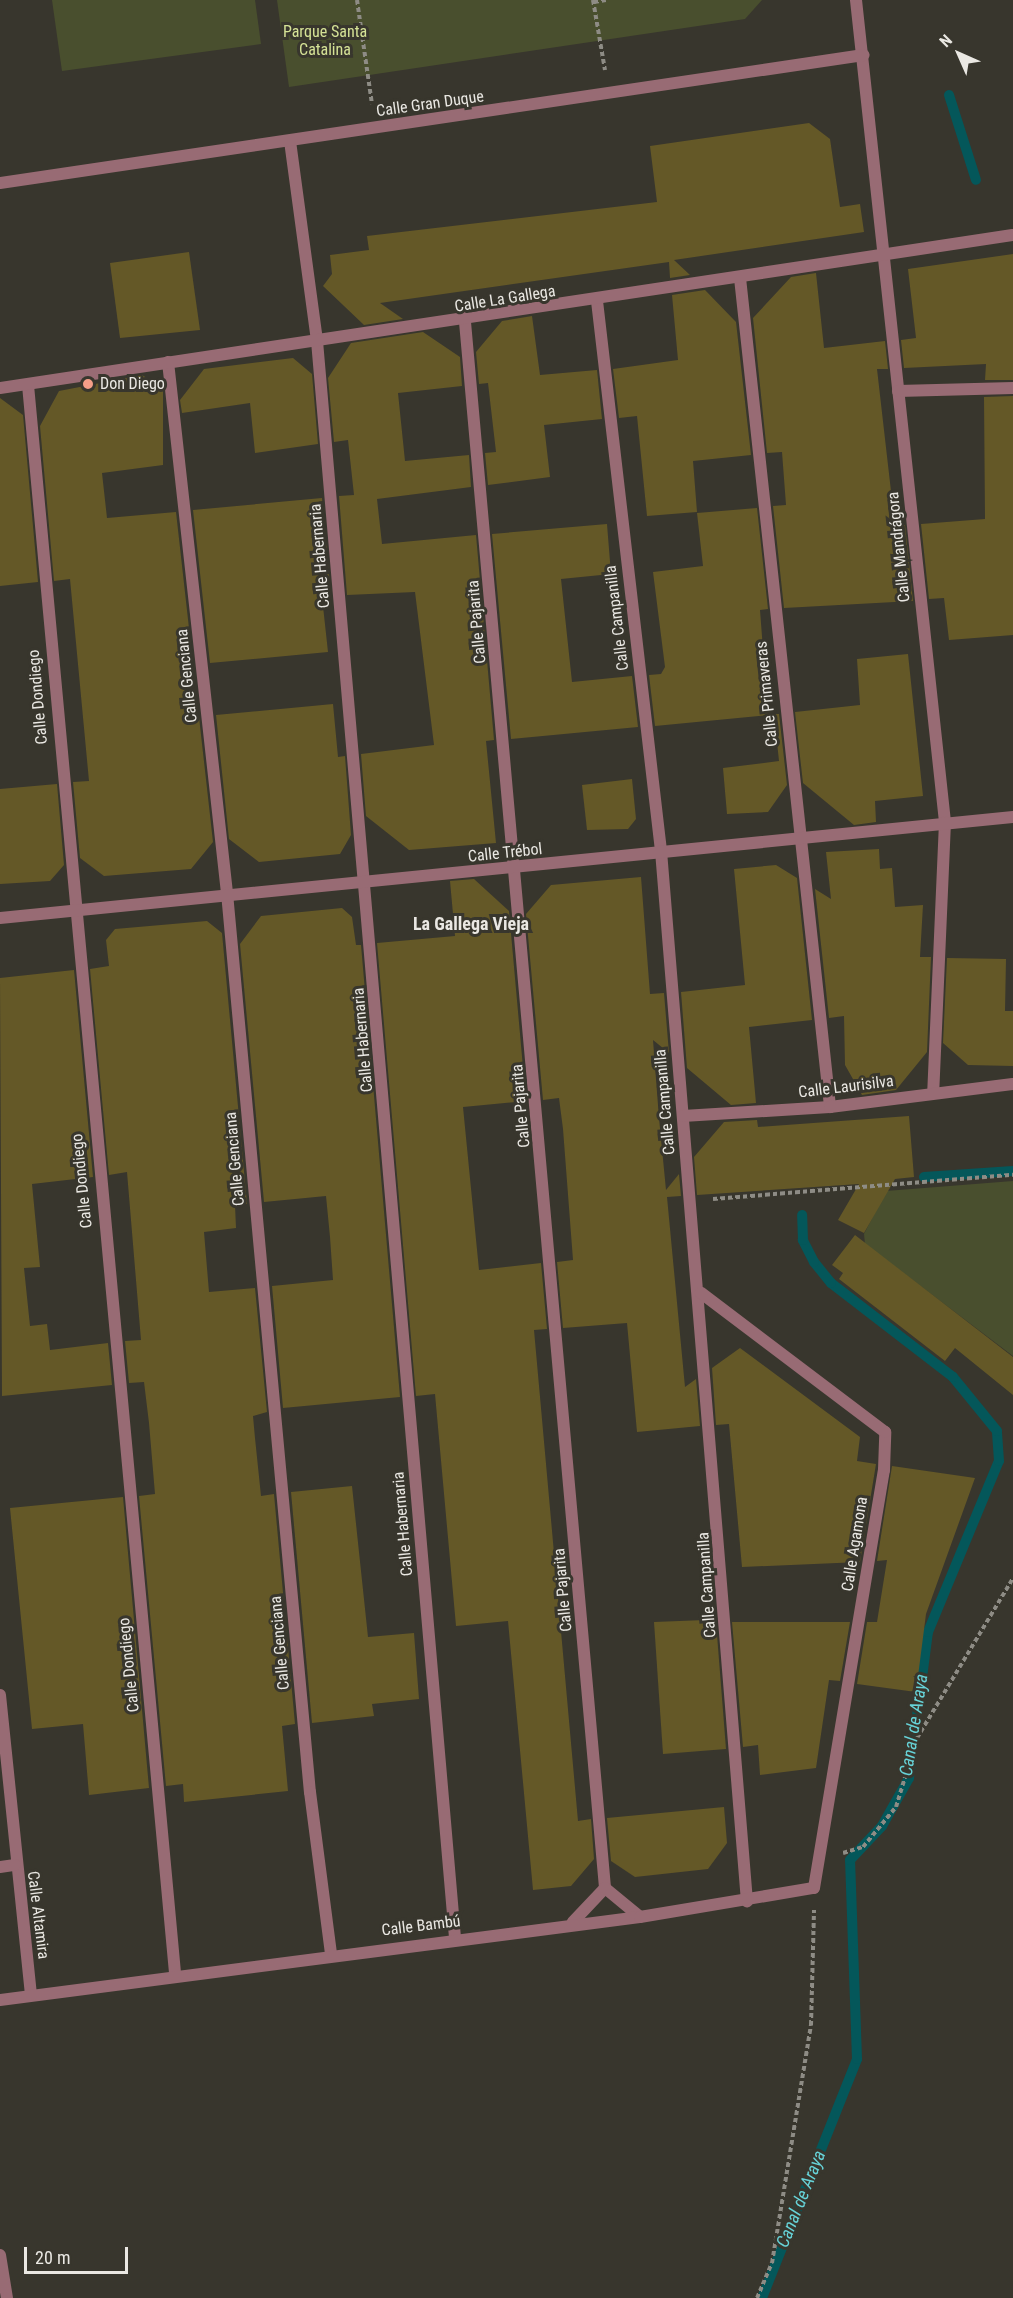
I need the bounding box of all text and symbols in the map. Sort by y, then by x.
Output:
park label: Parque Santa Catalina [283,22,367,60]
north arrow [929,24,989,84]
text: N [936,31,956,51]
street label: Calle Gran Duque [375,87,485,121]
street label: Calle La Gallega [453,282,557,316]
place label: Don Diego [100,374,165,394]
marker: Don Diego [81,377,95,391]
street label: Calle Mandrágora [884,491,914,603]
street label: Calle Habernaria [306,503,334,609]
street label: Calle Campanilla [601,564,633,672]
street label: Calle Pajarita [464,579,490,665]
street label: Calle Genciana [173,628,201,724]
street label: Calle Primaveras [752,640,782,748]
street label: Calle Dondiego [24,649,52,745]
street label: Calle Trébol [467,840,543,866]
district label: La Gallega Vieja [413,913,529,935]
street label: Calle Habernaria [349,987,377,1093]
street label: Calle Campanilla [651,1048,679,1156]
street label: Calle Pajarita [508,1063,534,1149]
street label: Calle Laurisilva [797,1072,895,1102]
street label: Calle Genciana [221,1111,249,1207]
street label: Calle Dondiego [67,1133,97,1229]
street label: Calle Habernaria [389,1471,417,1577]
street label: Calle Agamona [838,1495,872,1593]
street label: Calle Campanilla [694,1531,720,1639]
street label: Calle Pajarita [550,1547,576,1633]
street label: Calle Genciana [266,1595,294,1691]
street label: Calle Dondiego [114,1617,144,1713]
water label: Canal de Araya [895,1672,933,1778]
street label: Calle Altamira [23,1870,53,1960]
street label: Calle Bambú [380,1912,462,1940]
water label: Canal de Araya [772,2147,830,2251]
scale bar [27,2235,130,2273]
text: 20 m [35,2247,70,2268]

